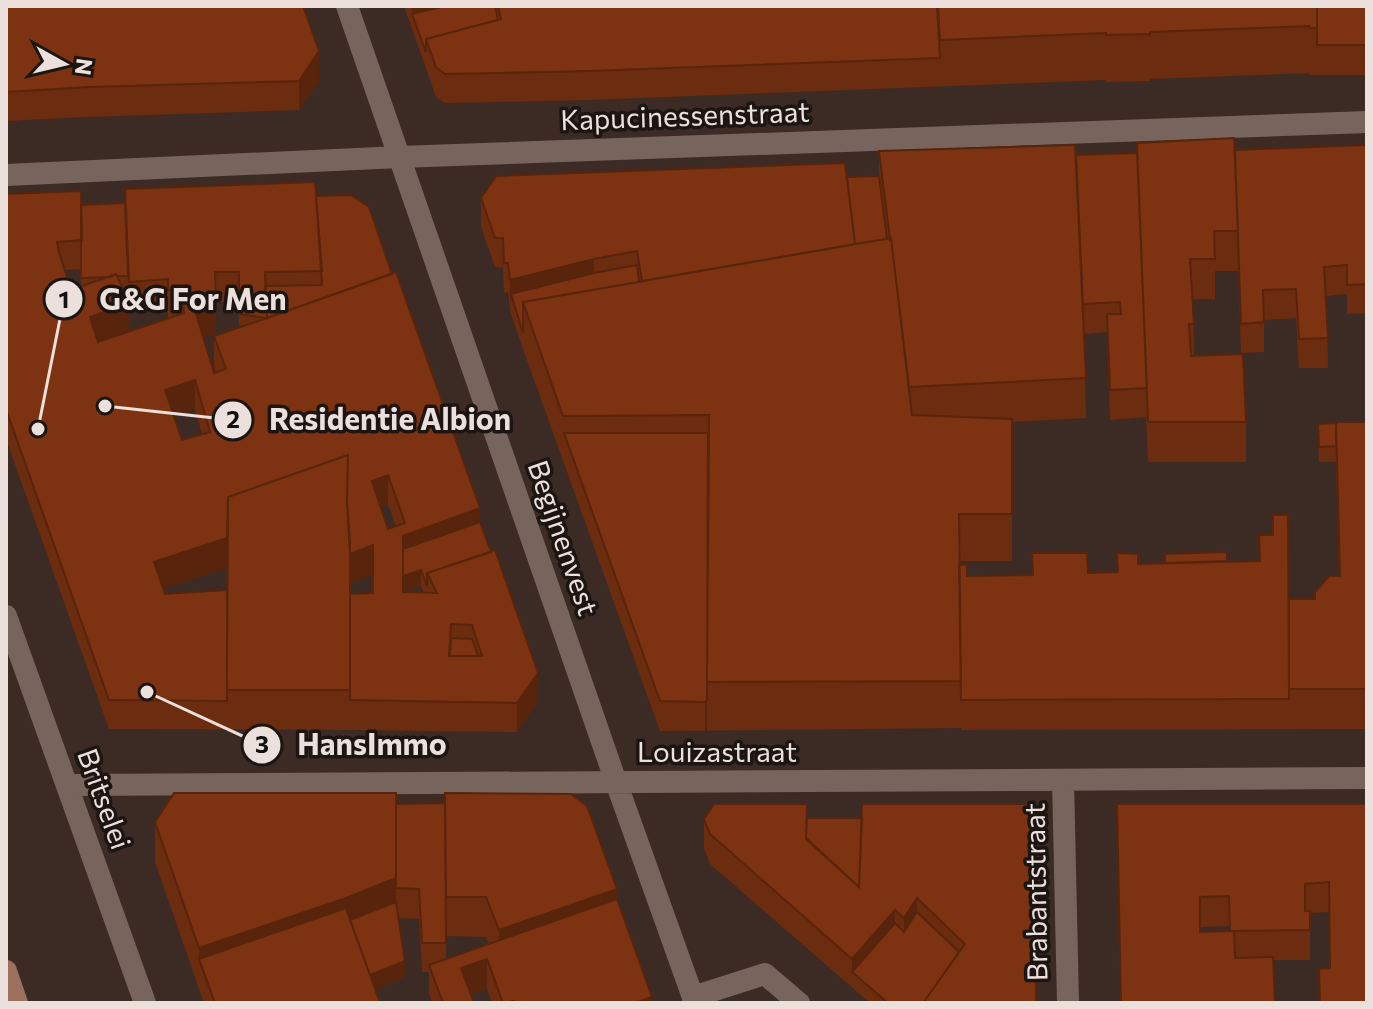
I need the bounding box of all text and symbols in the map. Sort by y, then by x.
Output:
north arrow [24,24,104,104]
text: N [70,57,99,77]
street label: Kapucinessenstraat [560,94,810,136]
callout: G&G For Men [44,272,303,326]
text: G&G For Men [99,279,287,316]
text: 1 [59,284,69,313]
callout: Residentie Albion [213,393,527,447]
text: Residentie Albion [269,399,511,436]
text: 2 [226,404,240,433]
street label: Begijnenvest [522,456,606,620]
callout: HansImmo [242,718,463,772]
text: HansImmo [297,724,447,761]
text: 3 [255,729,269,758]
street label: Louizastraat [637,734,797,768]
street label: Britselei [71,744,139,854]
street label: Brabantstraat [1016,803,1054,981]

